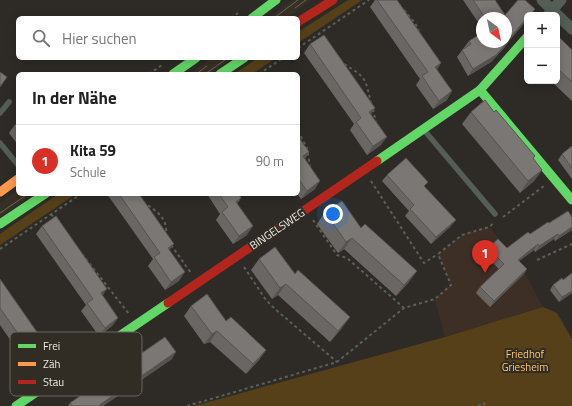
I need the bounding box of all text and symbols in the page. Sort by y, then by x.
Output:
north arrow [476,12,512,48]
map controls [524,12,560,84]
button: + [524,12,560,48]
search box [16,16,300,60]
icon: search [30,27,52,49]
text: Hier suchen [62,27,137,50]
button: − [524,48,560,84]
text: In der Nähe [32,85,117,111]
text: Kita 59 [70,139,116,162]
text: 1 [41,151,49,171]
text: 90 m [256,151,284,171]
text: Schule [70,162,106,182]
street label: BINGELSWEG [246,204,308,253]
your location [323,204,343,224]
pin: 1 [472,240,498,273]
legend [10,332,142,396]
text: Frei [43,338,60,354]
park label: Friedhof Griesheim [502,346,548,375]
text: Zäh [43,356,60,372]
text: Stau [43,374,64,390]

